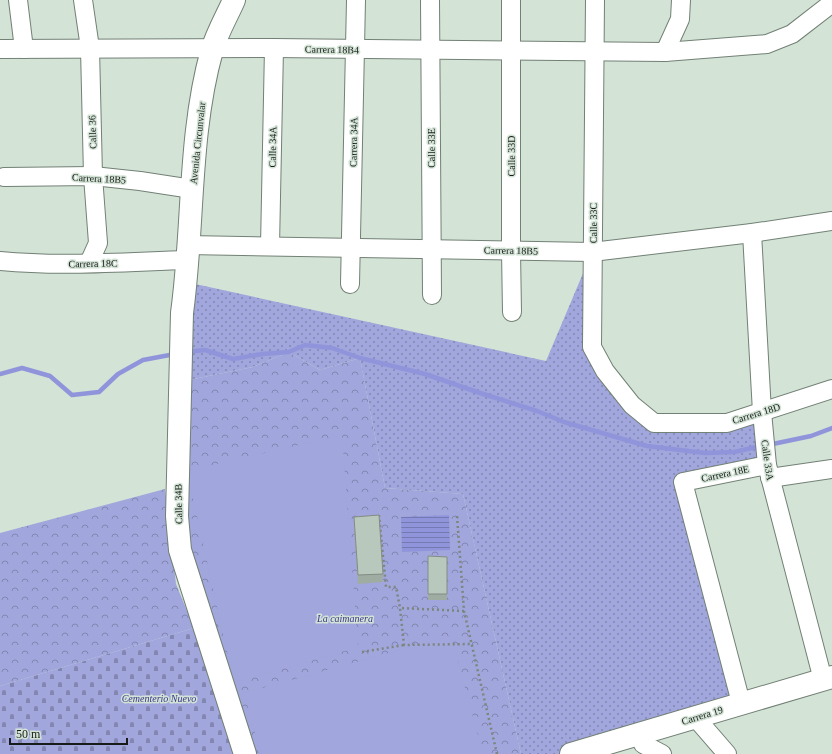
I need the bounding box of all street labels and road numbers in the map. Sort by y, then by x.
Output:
street label: Carrera 18B4 [305,44,359,55]
street label: Avenida Circunvalar [188,101,207,185]
street label: Calle 36 [86,115,99,149]
street label: Carrera 34A [348,116,359,167]
street label: Calle 34A [267,126,278,168]
street label: Calle 33E [426,128,437,168]
street label: Calle 33D [506,136,517,176]
street label: Carrera 18B5 [72,172,126,185]
street label: Calle 33C [588,203,599,243]
street label: Carrera 18B5 [484,245,538,256]
street label: Carrera 18C [68,258,118,269]
street label: Carrera 18D [731,401,782,426]
street label: Calle 33A [759,439,776,482]
street label: Carrera 18E [700,463,750,484]
street label: Calle 34B [173,483,184,524]
street label: Carrera 19 [680,704,724,727]

